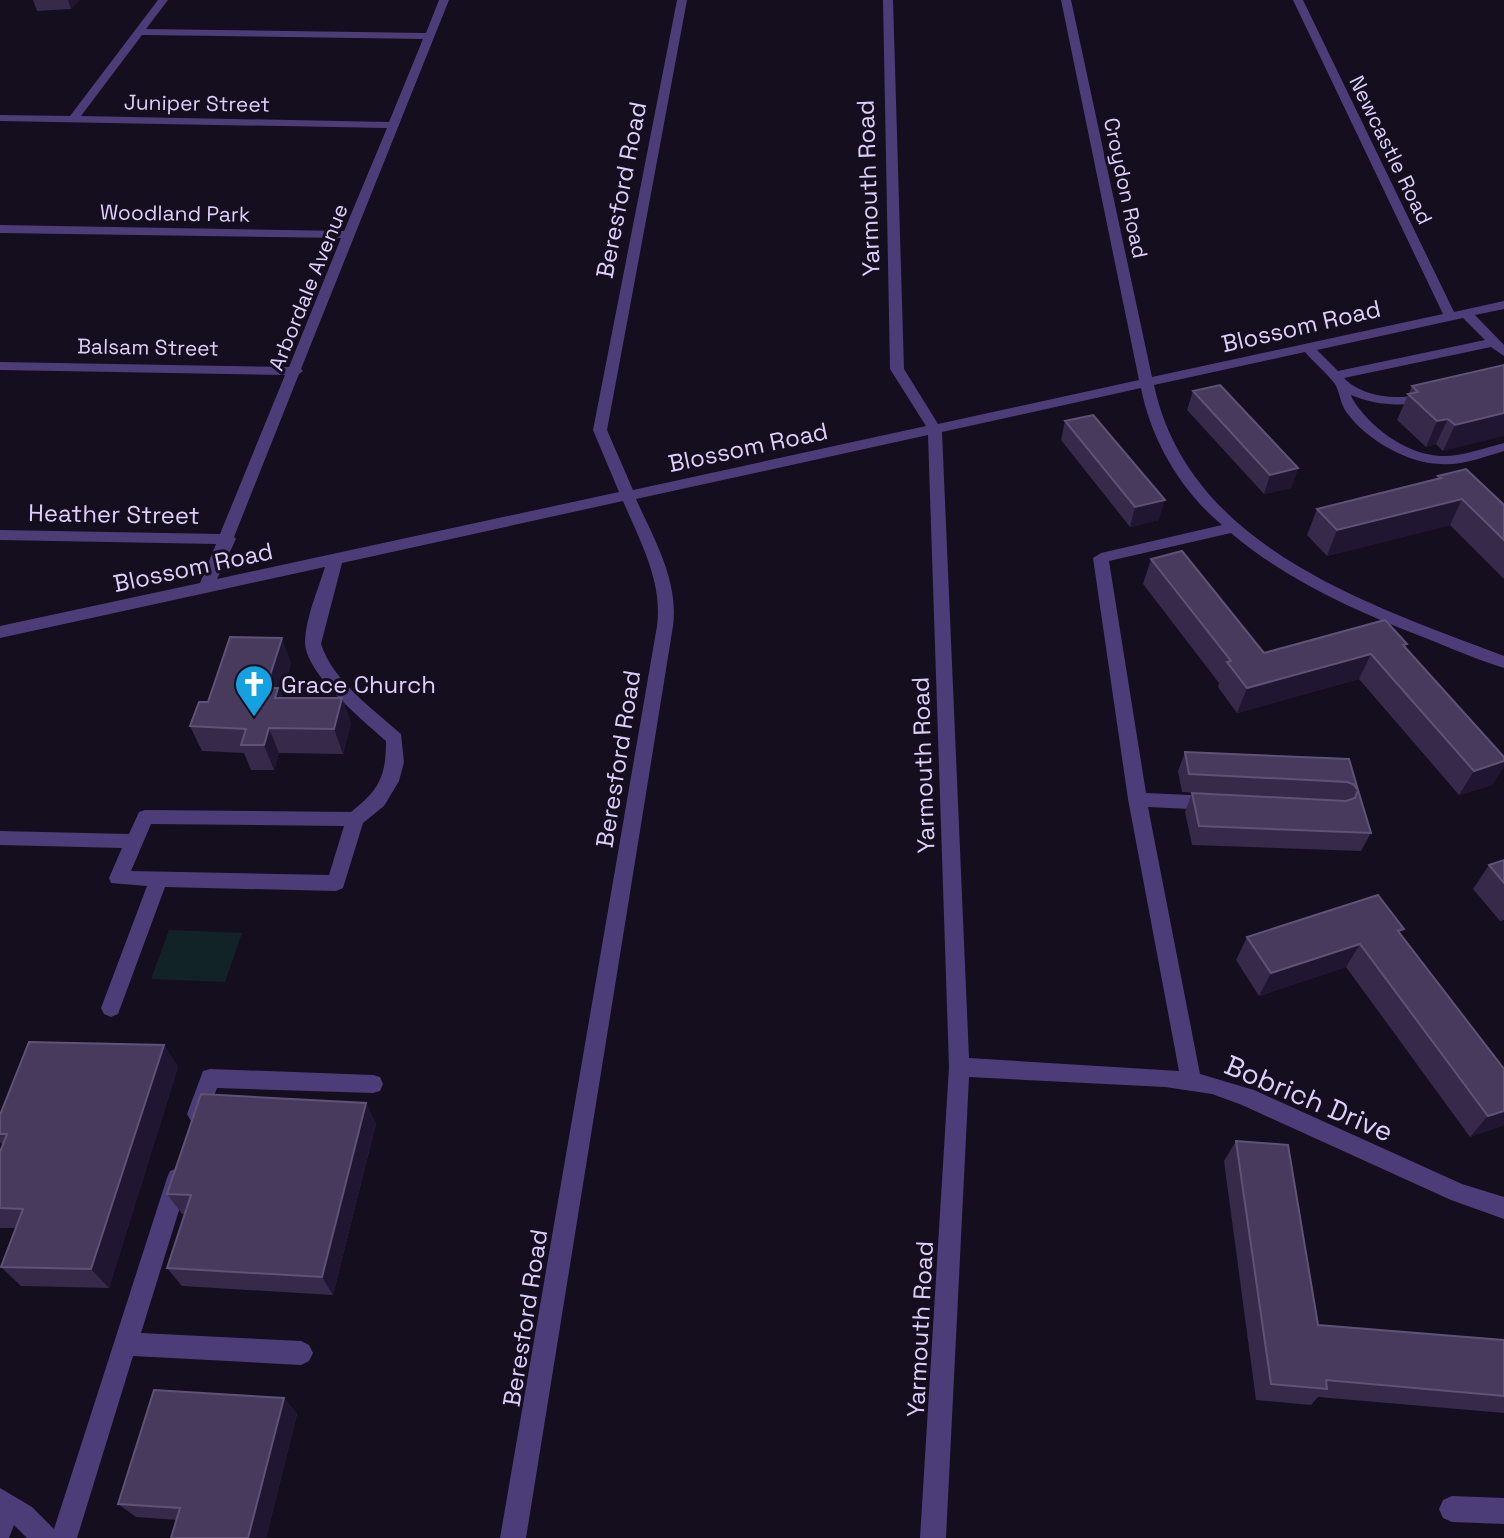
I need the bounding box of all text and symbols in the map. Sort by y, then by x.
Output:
street label: Newcastle Road [1343,71,1439,229]
street label: Juniper Street [124,88,270,118]
street label: Beresford Road [589,99,653,281]
street label: Yarmouth Road [849,99,887,277]
street label: Croydon Road [1098,115,1154,261]
street label: Woodland Park [100,198,250,228]
street label: Arbordale Avenue [262,200,354,374]
street label: Blossom Road [1218,293,1384,359]
street label: Balsam Street [77,332,219,362]
street label: Blossom Road [665,415,831,479]
street label: Heather Street [28,497,200,531]
street label: Blossom Road [110,535,276,599]
church icon: Grace Church [233,663,275,718]
street label: Beresford Road [589,668,647,850]
place label: Grace Church [281,669,436,700]
street label: Yarmouth Road [904,676,942,854]
street label: Bobrich Drive [1219,1046,1399,1150]
street label: Beresford Road [496,1227,554,1409]
street label: Yarmouth Road [900,1240,940,1418]

